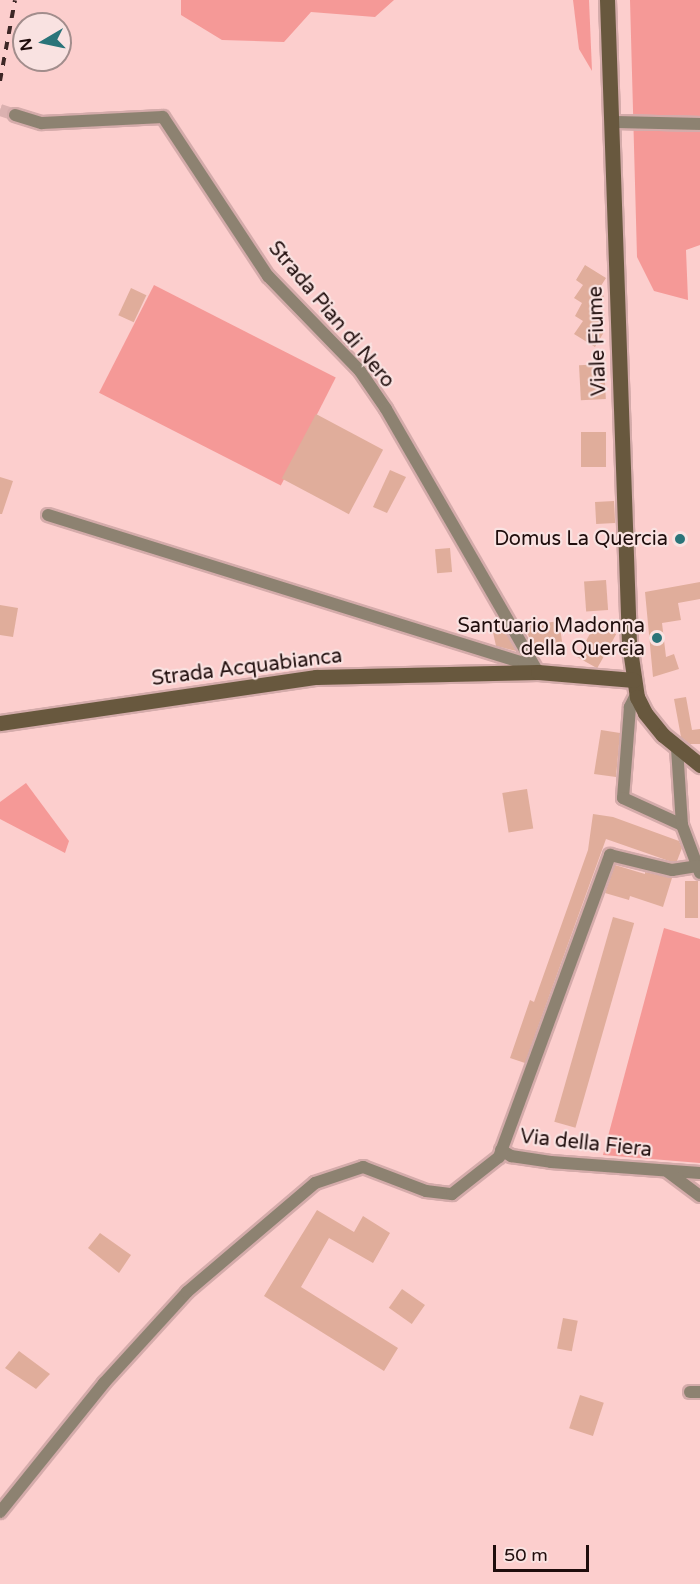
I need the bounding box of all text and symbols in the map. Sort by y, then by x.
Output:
north arrow [12,12,72,72]
text: N [15,37,37,52]
street label: Strada Pian di Nero [263,237,399,393]
street label: Viale Fiume [584,286,612,396]
place label: Domus La Quercia [494,527,668,551]
marker: Domus La Quercia [673,532,687,546]
place label: Santuario Madonna della Quercia [458,614,645,661]
marker: Santuario Madonna della Quercia [650,631,664,645]
street label: Strada Acquabianca [150,644,344,692]
street label: Via della Fiera [519,1125,653,1163]
scale bar [496,1533,592,1571]
text: 50 m [504,1544,548,1566]

